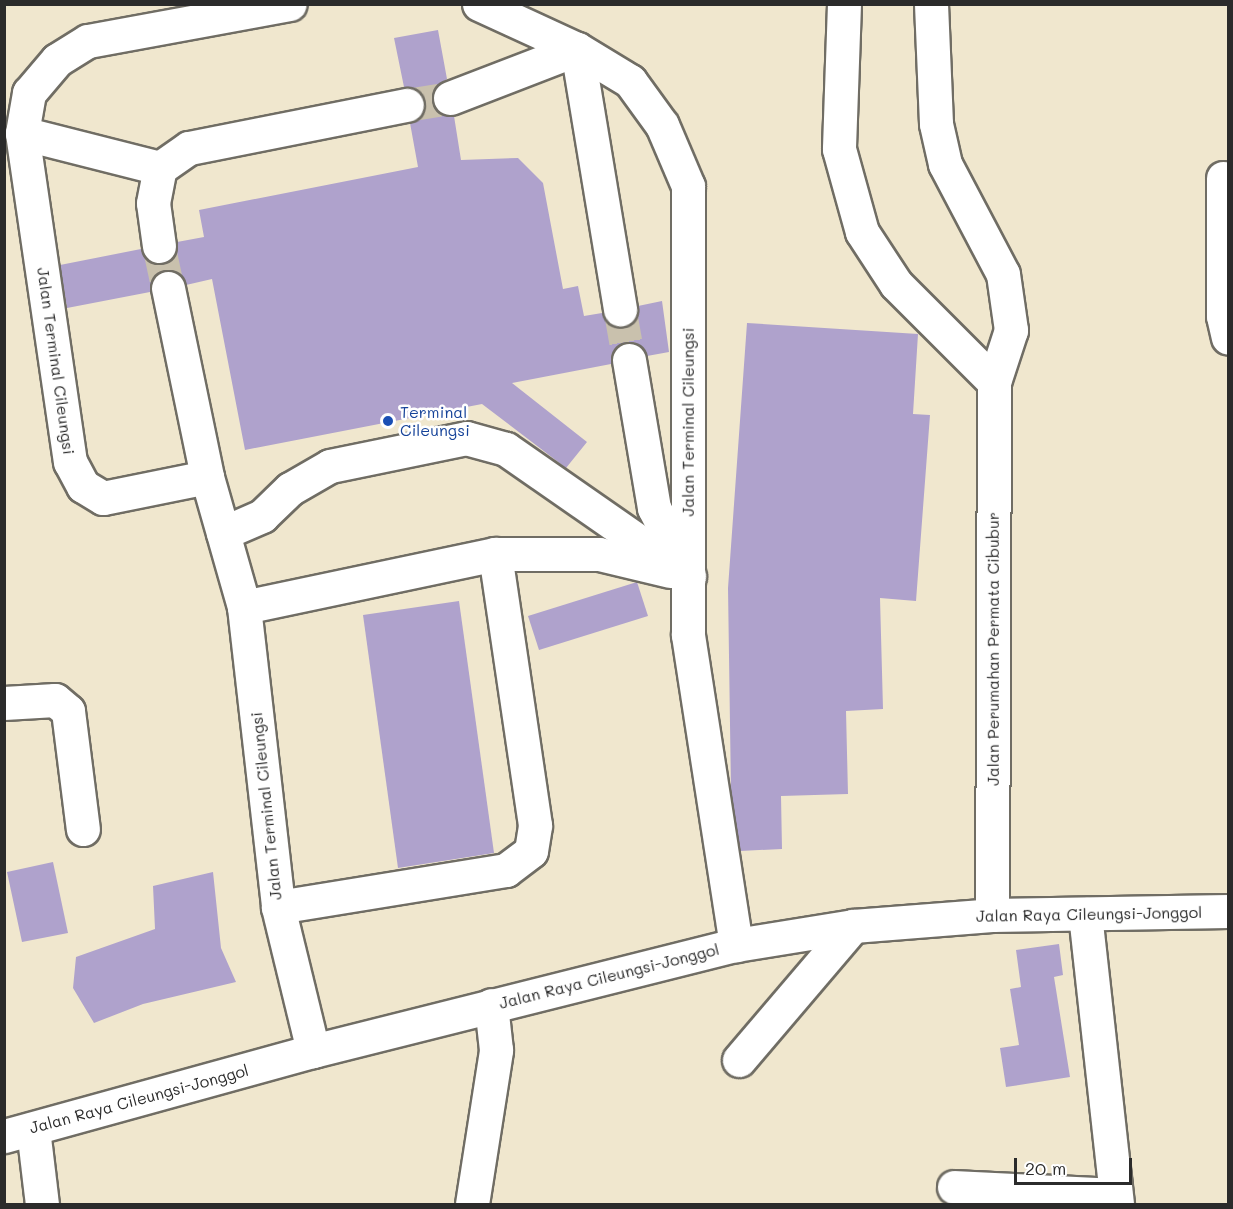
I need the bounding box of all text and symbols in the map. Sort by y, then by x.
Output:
street label: Jalan Terminal Cileungsi [33,266,79,456]
street label: Jalan Terminal Cileungsi [678,328,698,516]
place label: Terminal Cileungsi [400,402,470,440]
marker: Terminal Cileungsi [381,414,395,428]
street label: Jalan Perumahan Permata Cibubur [983,512,1003,786]
street label: Jalan Terminal Cileungsi [247,711,285,901]
street label: Jalan Raya Cileungsi-Jonggol [976,902,1202,926]
street label: Jalan Raya Cileungsi-Jonggol [497,939,721,1013]
street label: Jalan Raya Cileungsi-Jonggol [27,1060,251,1138]
scale bar [1017,1146,1136,1184]
text: 20 m [1025,1156,1066,1180]

